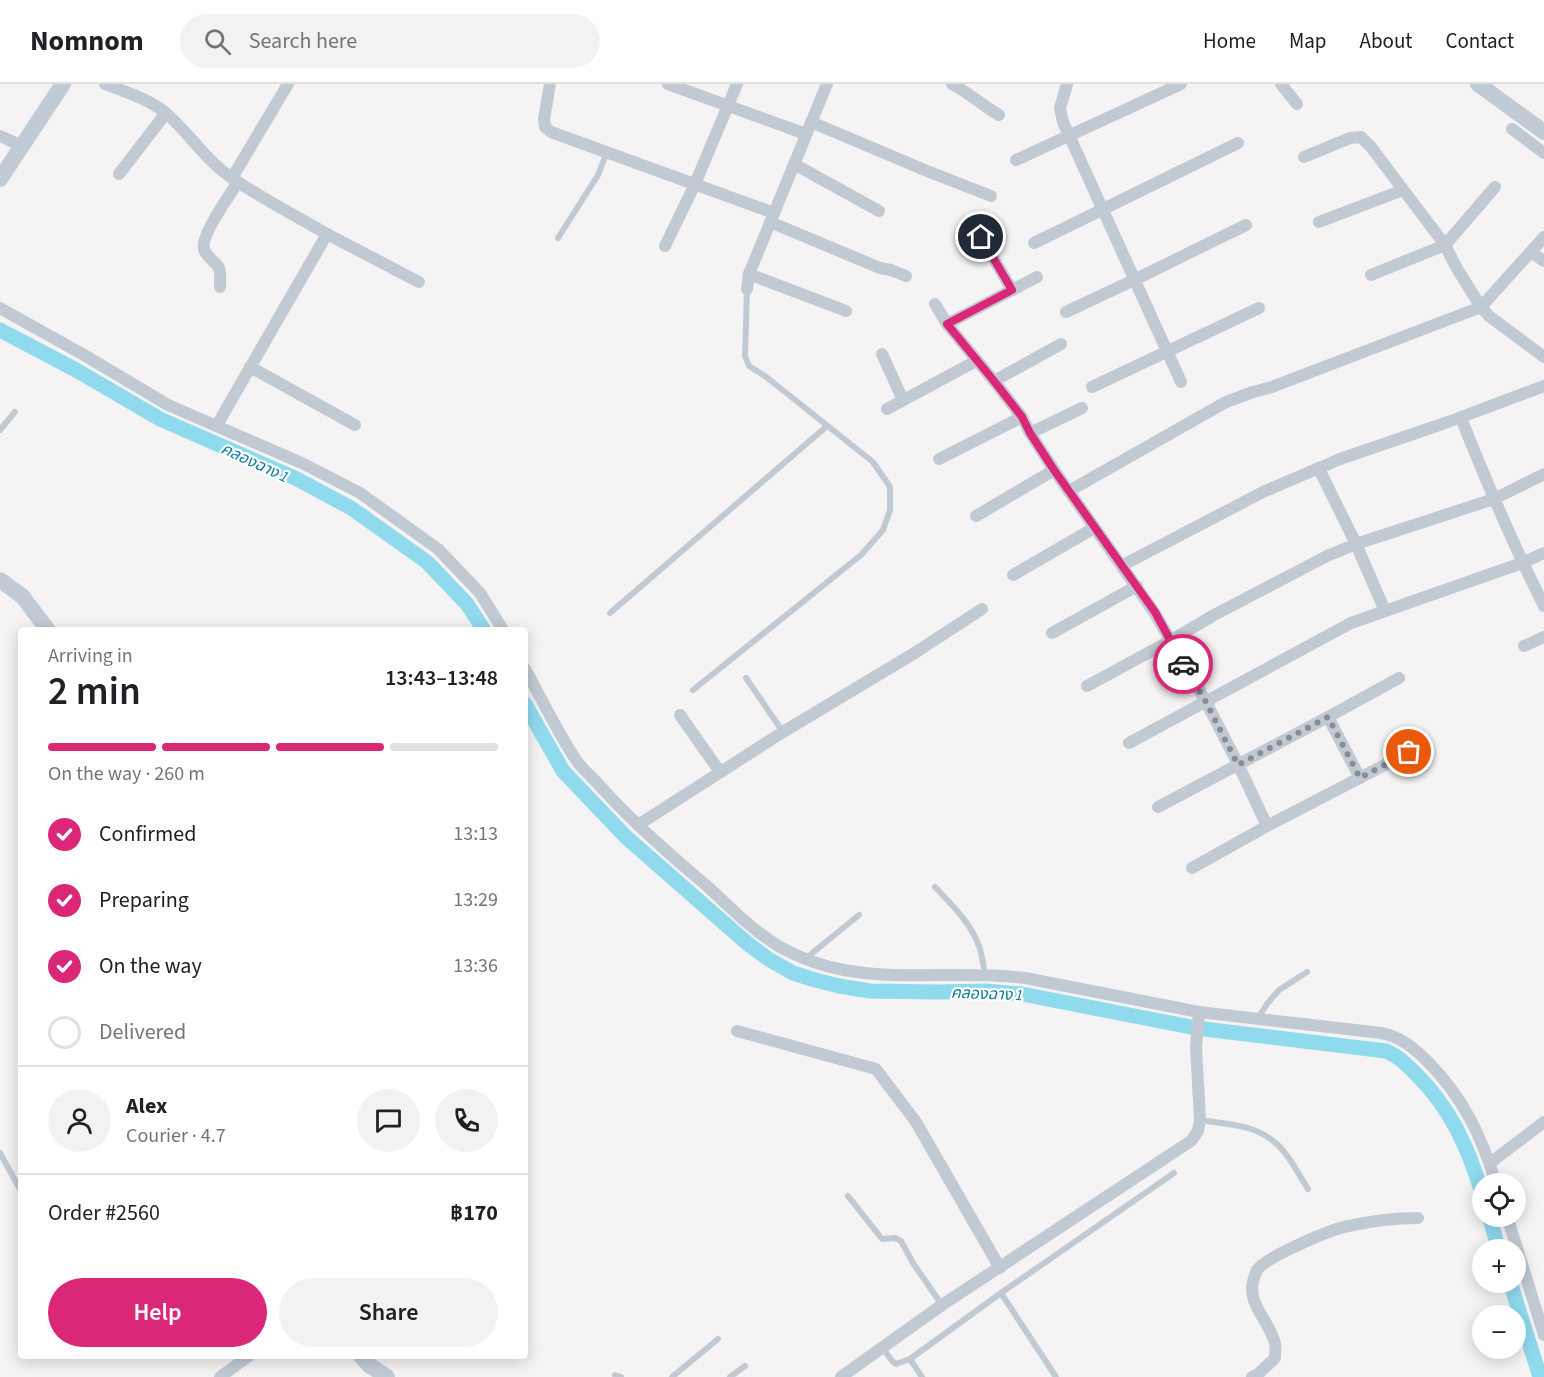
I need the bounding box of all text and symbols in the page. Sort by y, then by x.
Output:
search box [180,14,600,68]
text: Nomnom [30,21,144,61]
icon: search [201,25,234,58]
text: Search here [249,25,357,57]
text: Home [1203,26,1256,56]
text: Map [1289,26,1327,56]
text: About [1360,26,1412,56]
text: Contact [1445,26,1514,56]
pin [955,211,1006,262]
icon: home [964,220,997,253]
water label: คลองฉาง 1 [218,438,292,488]
courier [1153,634,1213,694]
text: Arriving in [48,642,133,670]
icon: car [1167,648,1200,681]
text: 13:43–13:48 [385,662,498,694]
text: 2 min [48,664,141,720]
pin [1383,726,1434,777]
icon: bag [1392,735,1425,768]
text: On the way · 260 m [48,760,205,788]
icon: check [48,818,81,851]
text: Confirmed [99,818,196,850]
text: 13:13 [453,820,498,848]
icon: check [48,884,81,917]
text: Preparing [99,884,189,916]
text: 13:29 [453,886,498,914]
icon: check [48,950,81,983]
text: On the way [99,950,202,982]
text: 13:36 [453,952,498,980]
water label: คลองฉาง 1 [950,982,1024,1006]
text: Delivered [99,1016,186,1048]
button: person [48,1089,111,1152]
button: chat [357,1089,420,1152]
button: phone [435,1089,498,1152]
text: Alex [126,1090,167,1122]
text: Courier · 4.7 [126,1122,226,1150]
map controls [1472,1173,1526,1359]
button: locate [1472,1173,1526,1227]
text: Order #2560 [48,1197,160,1229]
text: ฿170 [450,1197,498,1229]
button: + [1472,1239,1526,1293]
button: Help [48,1278,267,1347]
button: Share [279,1278,498,1347]
button: − [1472,1305,1526,1359]

